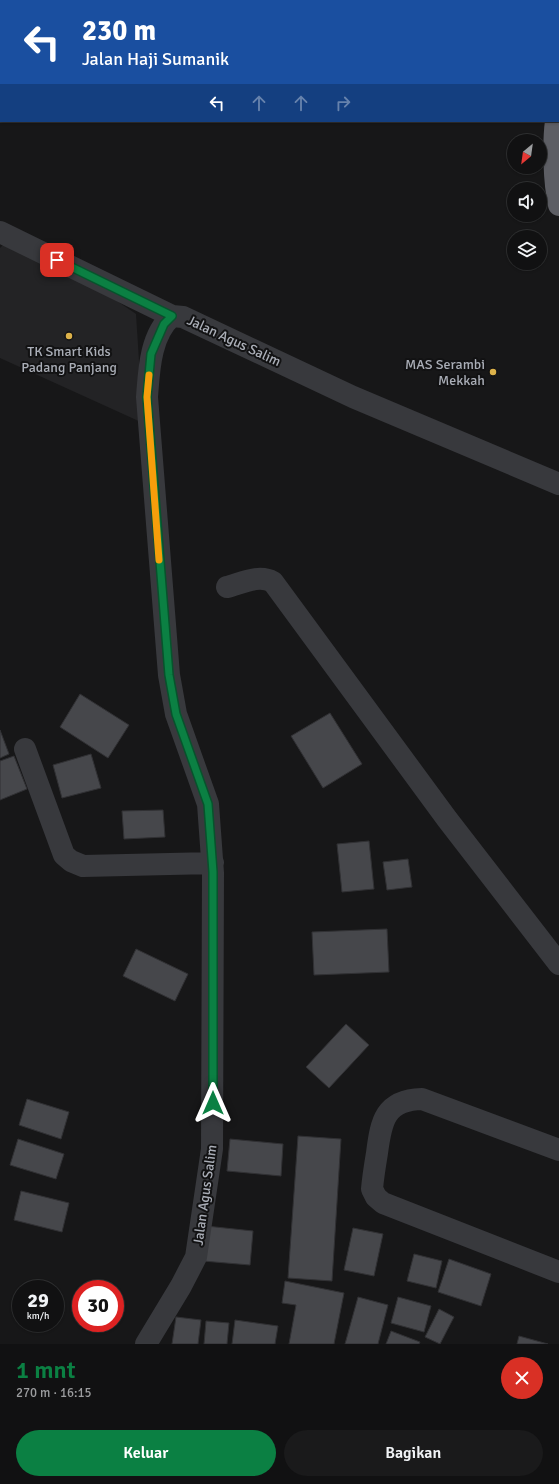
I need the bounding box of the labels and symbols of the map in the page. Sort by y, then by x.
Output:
north arrow [507,134,547,174]
pin [40,243,74,277]
street label: Jalan Agus Salim [184,312,284,370]
marker: TK Smart Kids Padang Panjang [64,331,74,341]
place label: TK Smart Kids Padang Panjang [21,343,117,376]
place label: MAS Serambi Mekkah [405,356,485,389]
marker: MAS Serambi Mekkah [488,367,498,377]
position arrow [192,1082,234,1124]
street label: Jalan Agus Salim [190,1144,220,1246]
speed limit sign: 30 [72,1280,124,1332]

